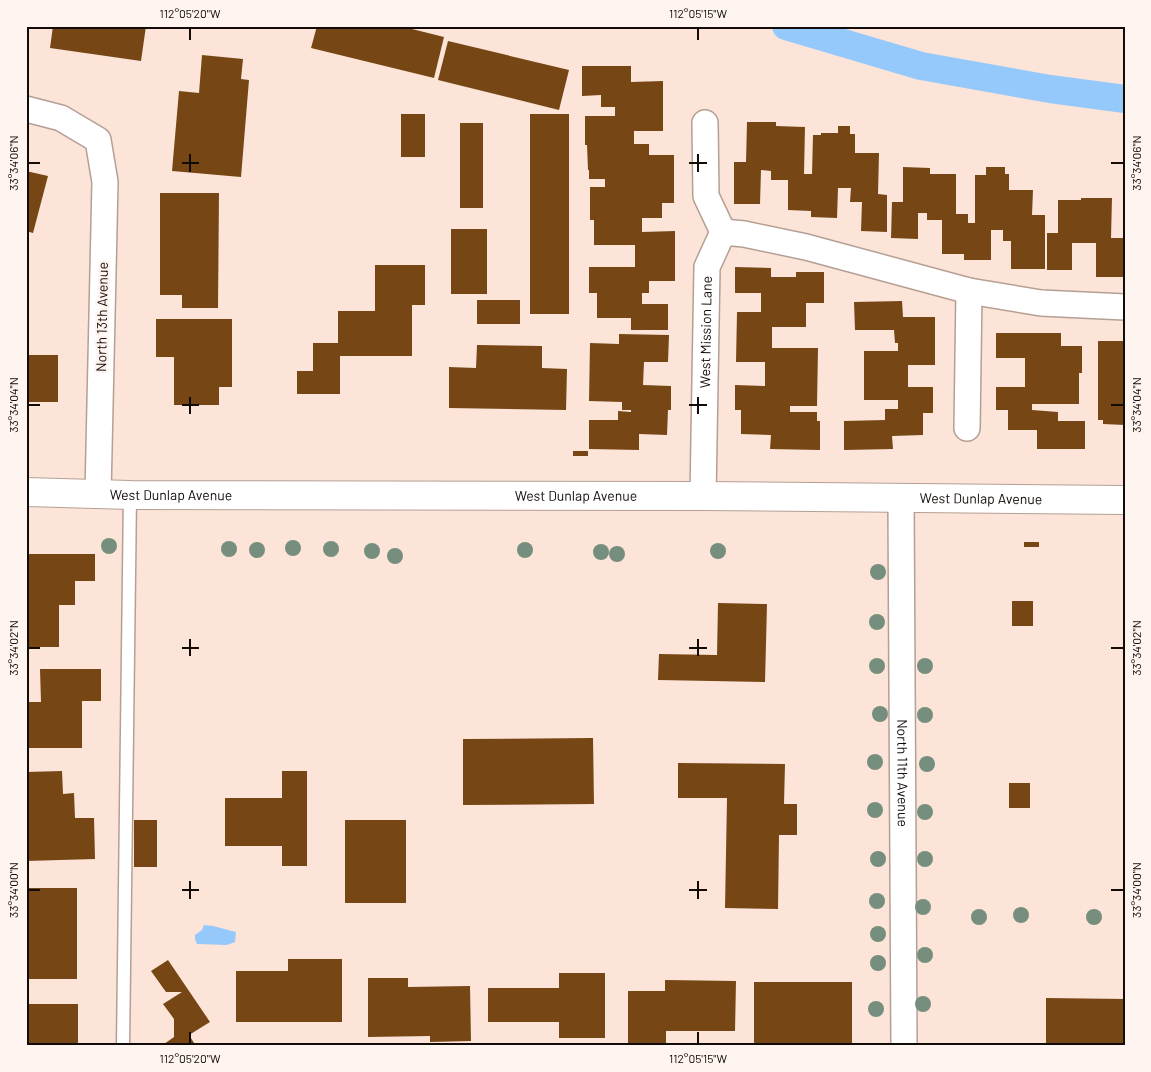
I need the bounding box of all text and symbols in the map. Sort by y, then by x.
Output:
text: 112°05'20"W [160,6,221,20]
text: 112°05'15"W [669,6,727,20]
text: 33°34'06"N [6,135,20,191]
text: 33°34'06"N [1129,135,1143,191]
street label: North 13th Avenue [92,262,111,372]
street label: West Mission Lane [696,276,715,388]
text: 33°34'04"N [6,377,20,433]
text: 33°34'04"N [1129,377,1143,433]
street label: West Dunlap Avenue [109,485,232,503]
street label: West Dunlap Avenue [515,487,637,504]
street label: West Dunlap Avenue [920,489,1042,507]
text: 33°34'02"N [6,620,20,676]
text: 33°34'02"N [1129,620,1143,676]
street label: North 11th Avenue [894,719,912,827]
text: 33°34'00"N [6,862,20,918]
text: 33°34'00"N [1129,862,1143,918]
text: 112°05'20"W [160,1051,221,1065]
text: 112°05'15"W [669,1051,727,1065]

